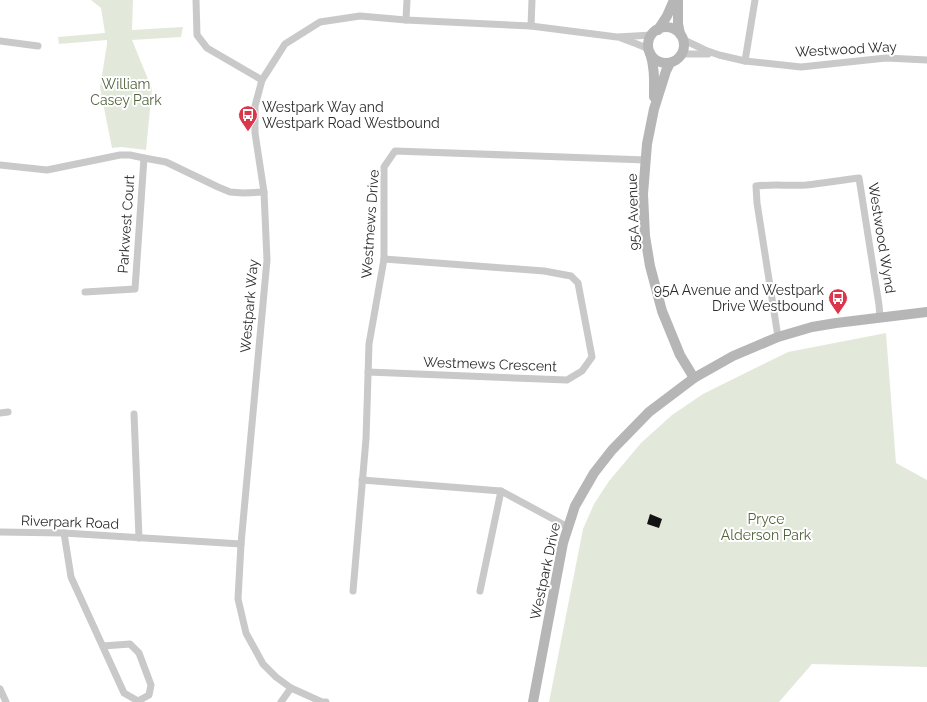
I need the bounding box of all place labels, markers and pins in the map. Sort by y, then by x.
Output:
place label: Westpark Way and Westpark Road Westbound [262,99,440,131]
bus stop icon: Westpark Way and Westpark Road Westbound [237,104,259,132]
place label: 95A Avenue and Westpark Drive Westbound [654,282,825,314]
bus stop icon: 95A Avenue and Westpark Drive Westbound [827,287,849,315]

